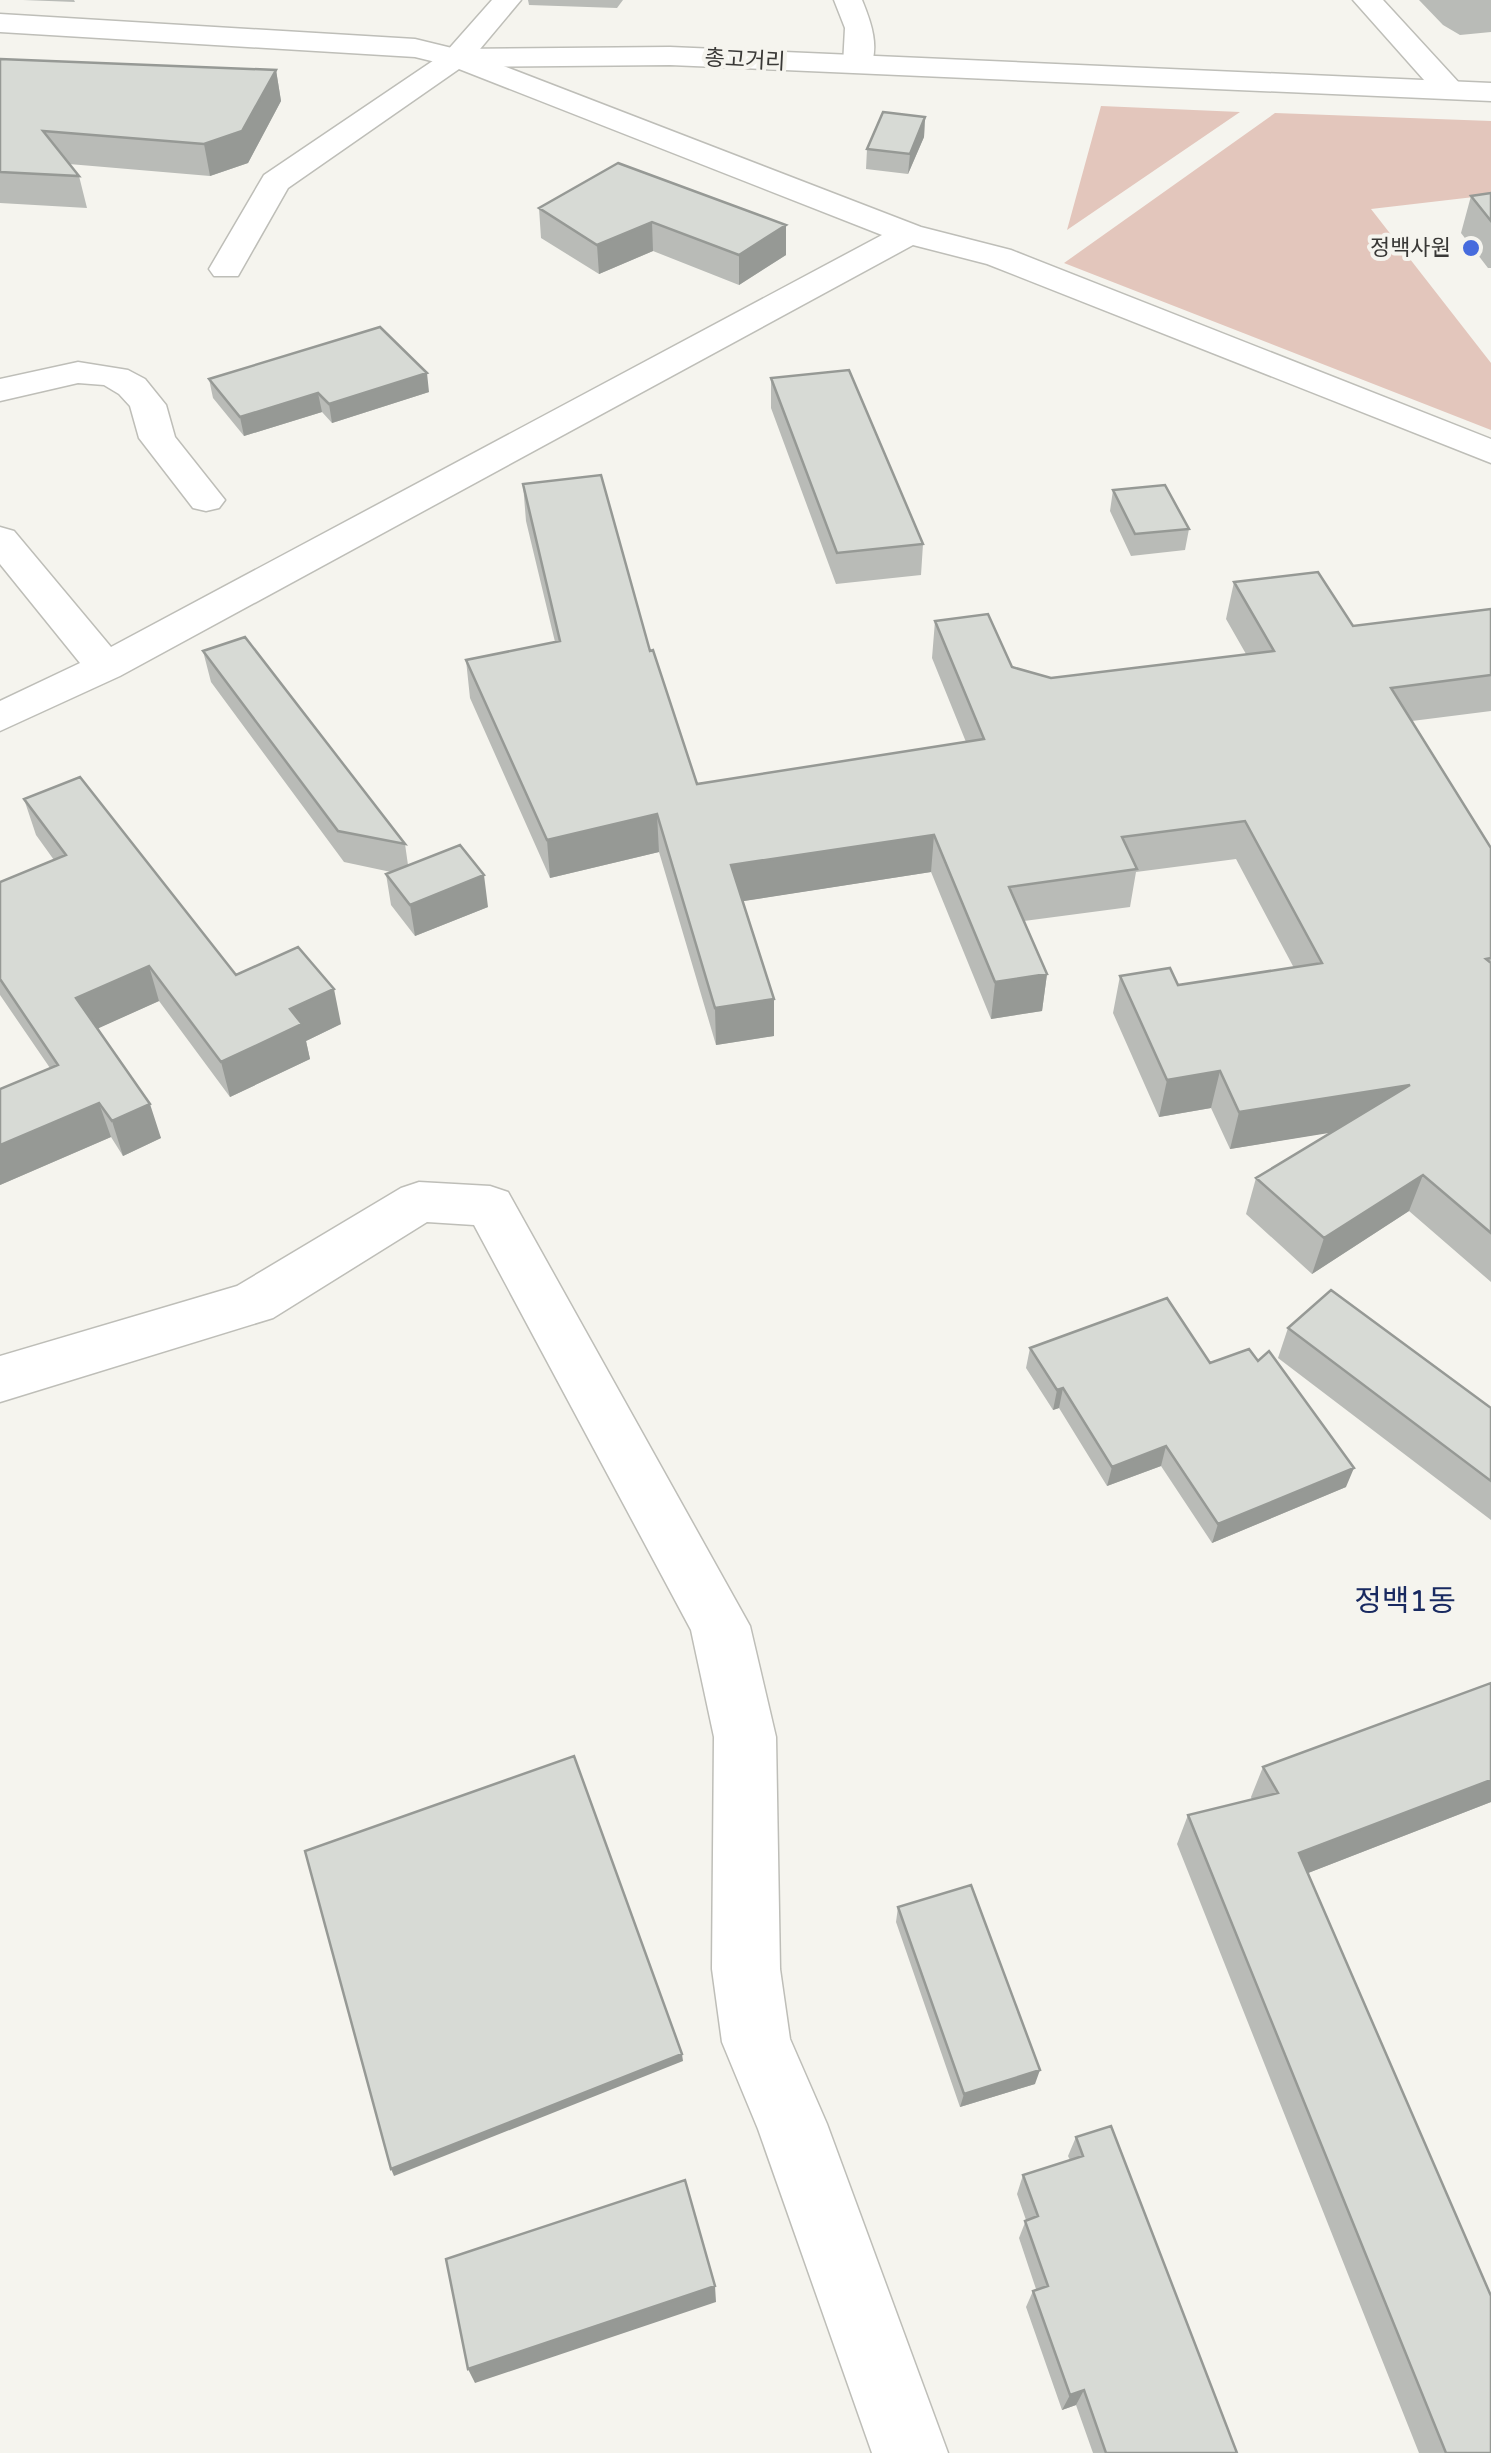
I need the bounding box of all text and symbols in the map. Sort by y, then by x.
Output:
street label: 총고거리 [704,45,786,75]
place label: 정백사원 [1370,235,1451,261]
marker: 정백사원 [1460,237,1482,259]
district label: 정백1동 [1354,1583,1456,1620]

